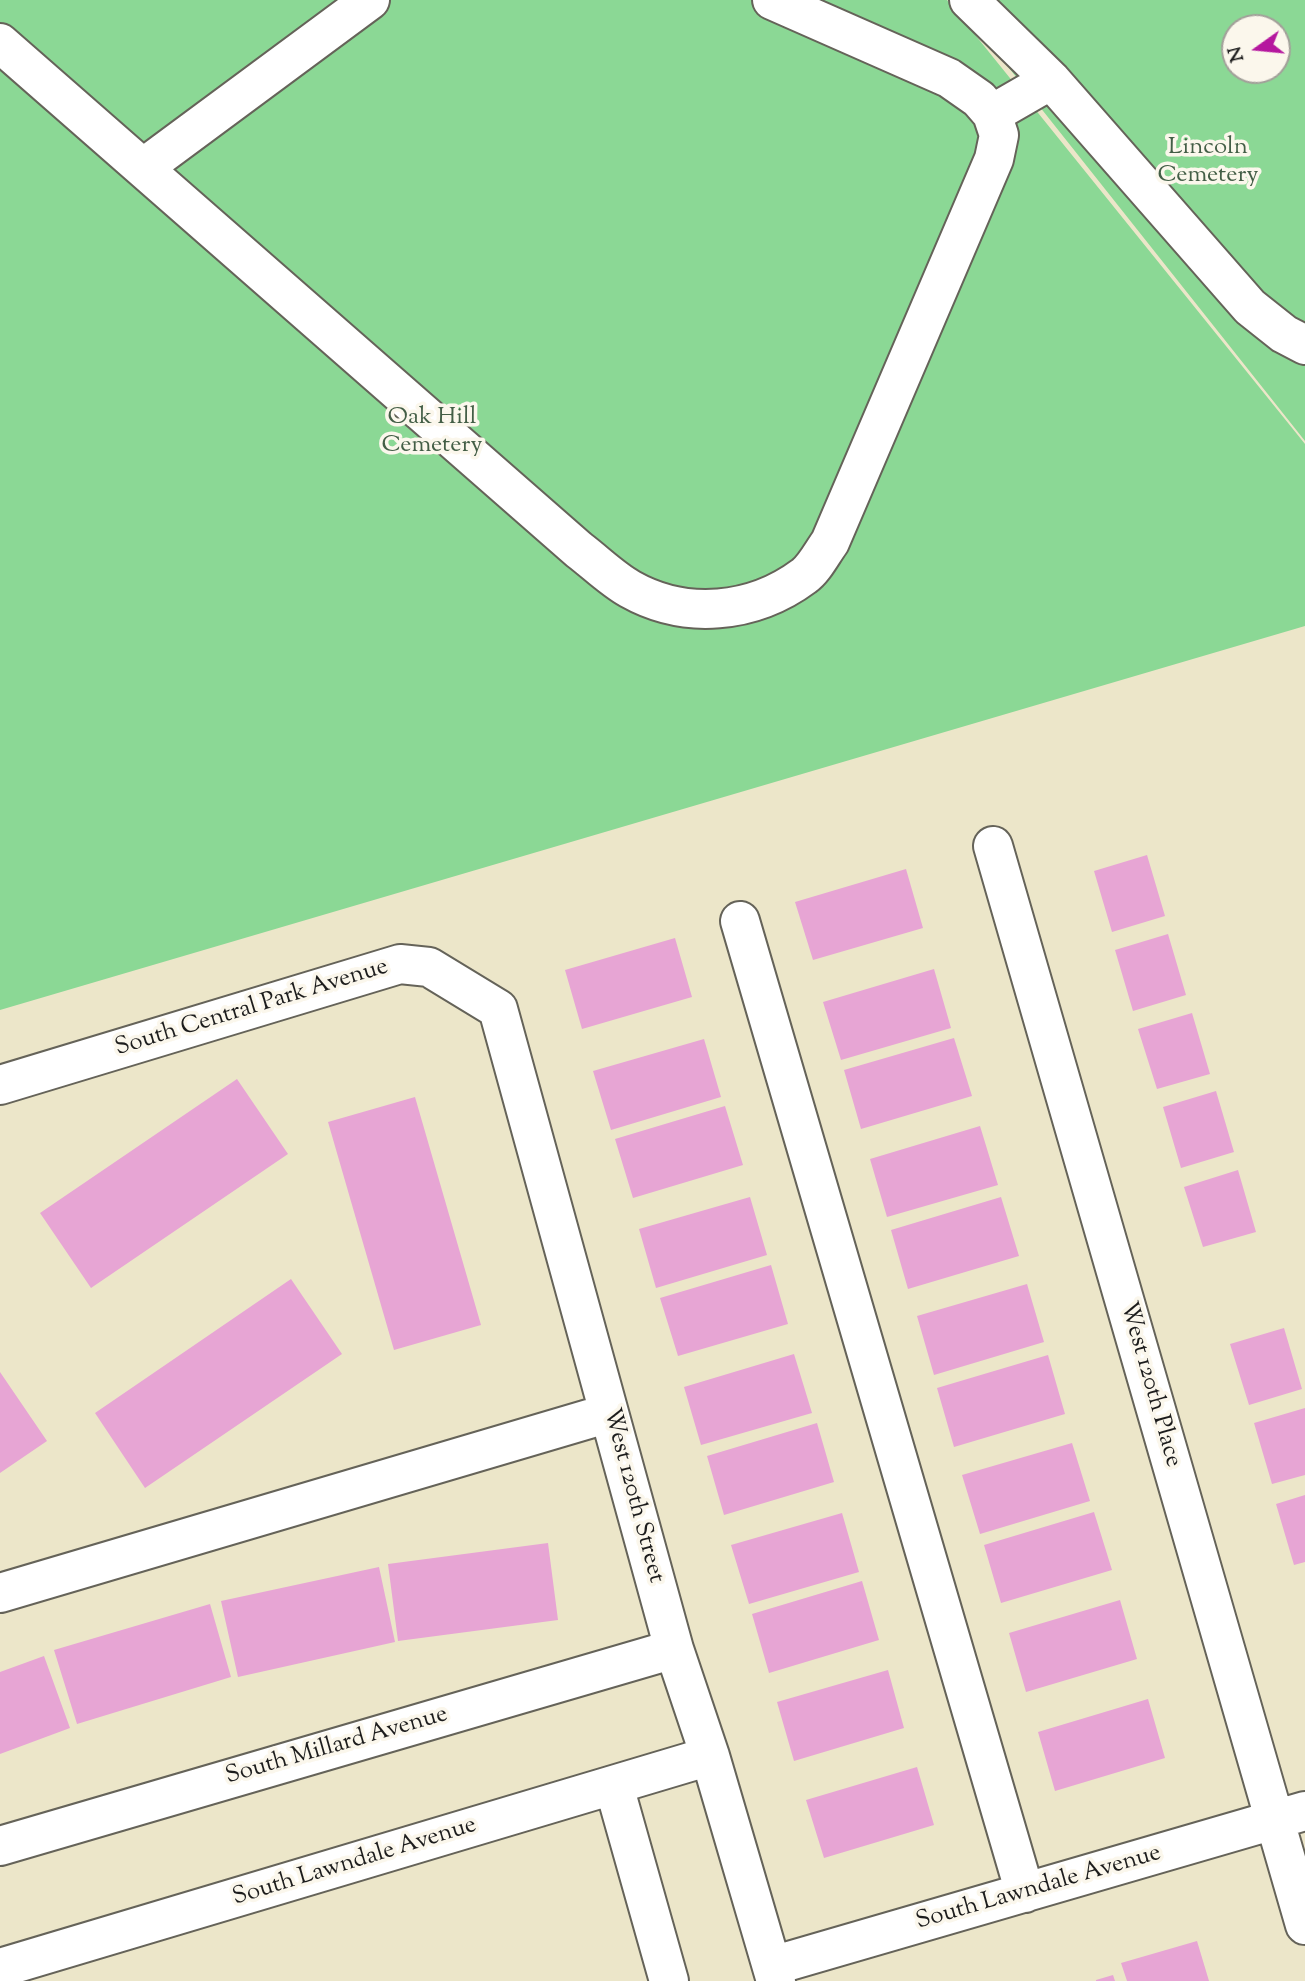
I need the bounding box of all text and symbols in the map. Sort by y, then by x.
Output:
north arrow [1221,14,1291,84]
text: N [1222,43,1252,65]
park label: Lincoln Cemetery [1158,135,1258,191]
park label: Oak Hill Cemetery [382,405,482,461]
street label: South Central Park Avenue [112,954,392,1064]
street label: West 120th Place [1112,1299,1186,1471]
street label: West 120th Street [595,1406,669,1586]
street label: South Millard Avenue [223,1702,451,1792]
street label: South Lawndale Avenue [230,1812,480,1914]
street label: South Lawndale Avenue [913,1840,1165,1938]

